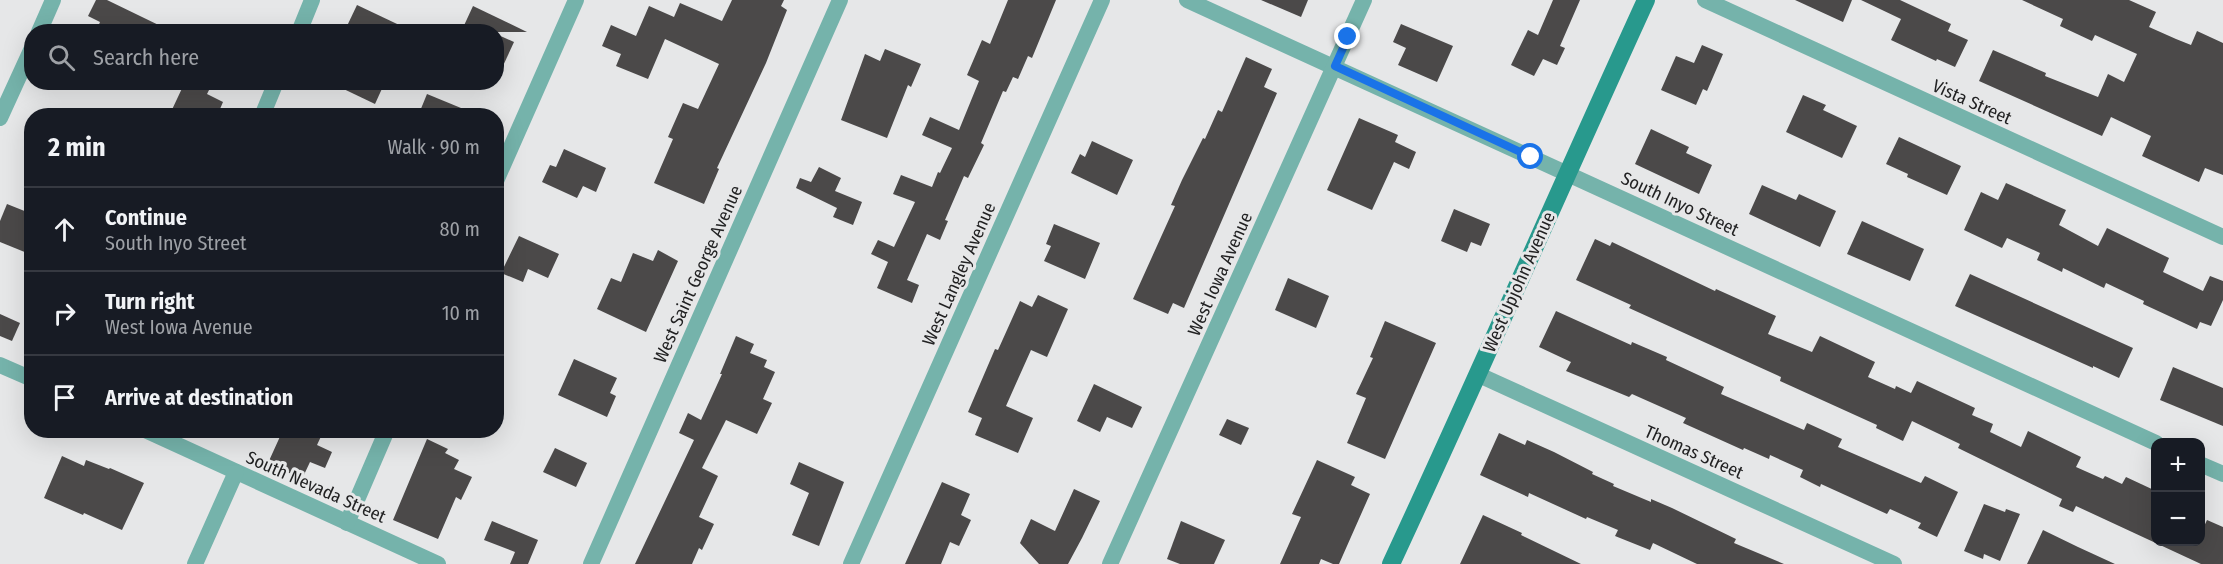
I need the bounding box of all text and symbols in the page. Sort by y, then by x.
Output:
route end [1334,23,1360,49]
search box [24,24,504,90]
icon: search [45,41,78,74]
text: Search here [93,44,199,71]
street label: Vista Street [1929,75,2015,129]
text: 2 min [48,132,106,163]
text: Walk · 90 m [388,135,480,159]
route start [1517,143,1543,169]
street label: South Inyo Street [1618,167,1742,241]
street label: West Saint George Avenue [649,182,747,366]
street label: West Langley Avenue [918,199,1000,349]
text: Continue [105,204,187,231]
street label: West Upjohn Avenue [1478,208,1560,356]
street label: West Iowa Avenue [1183,209,1257,339]
icon: ahead [48,213,81,246]
text: 80 m [440,217,480,241]
text: South Inyo Street [105,231,247,255]
text: Turn right [105,288,194,315]
icon: right [48,297,81,330]
text: 10 m [442,301,480,325]
text: West Iowa Avenue [105,315,253,339]
icon: arrive [48,381,81,414]
text: Arrive at destination [105,384,293,411]
street label: Thomas Street [1641,420,1747,484]
map controls [2151,438,2205,546]
button: + [2151,438,2205,492]
street label: South Nevada Street [243,446,389,528]
button: − [2151,492,2205,546]

